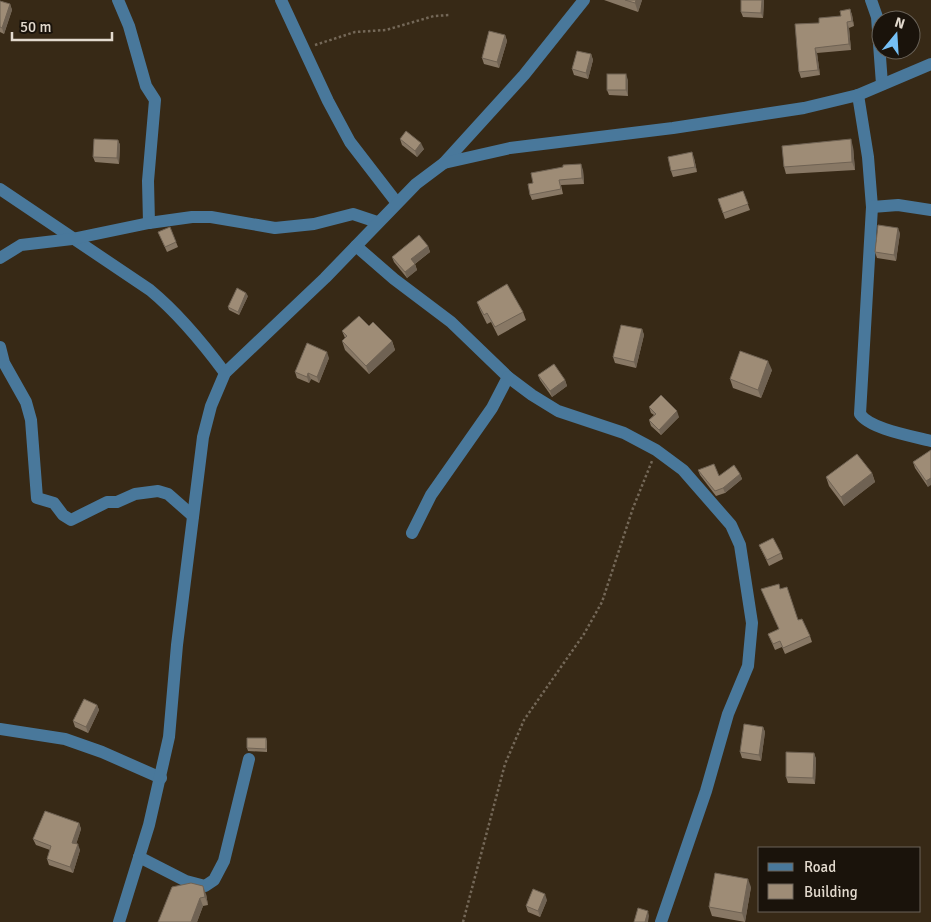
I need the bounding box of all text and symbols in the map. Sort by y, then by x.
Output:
scale bar [12,10,112,42]
north arrow [871,10,921,60]
text: N [893,14,907,33]
text: 50 m [20,18,51,36]
legend [758,847,921,912]
text: Road [804,858,836,876]
text: Building [804,883,858,901]

